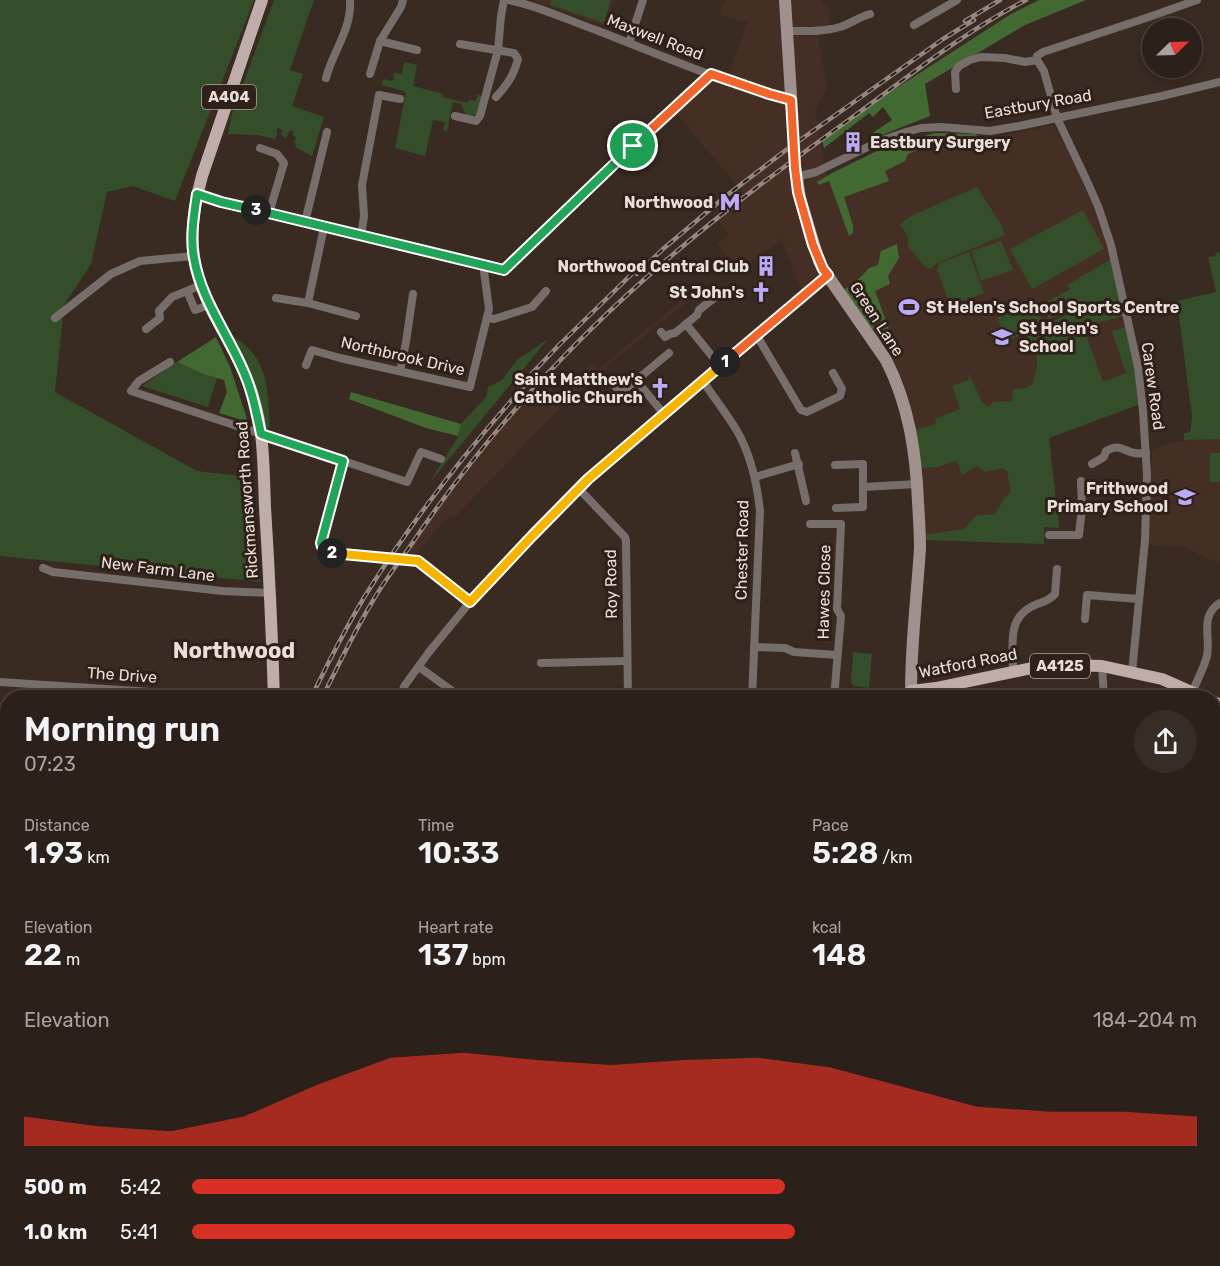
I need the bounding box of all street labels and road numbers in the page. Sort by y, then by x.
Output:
street label: Maxwell Road [604,10,706,64]
road number: A404 [202,85,256,109]
street label: Eastbury Road [983,85,1093,123]
street label: Green Lane [846,278,908,360]
street label: Northbrook Drive [339,332,467,380]
street label: Carew Road [1137,341,1169,431]
street label: Rickmansworth Road [232,421,262,579]
street label: Chester Road [732,500,752,600]
street label: Hawes Close [814,544,834,640]
street label: Roy Road [601,549,621,619]
street label: New Farm Lane [100,553,216,585]
street label: Watford Road [917,644,1019,682]
road number: A4125 [1030,654,1090,678]
street label: The Drive [86,663,158,687]

